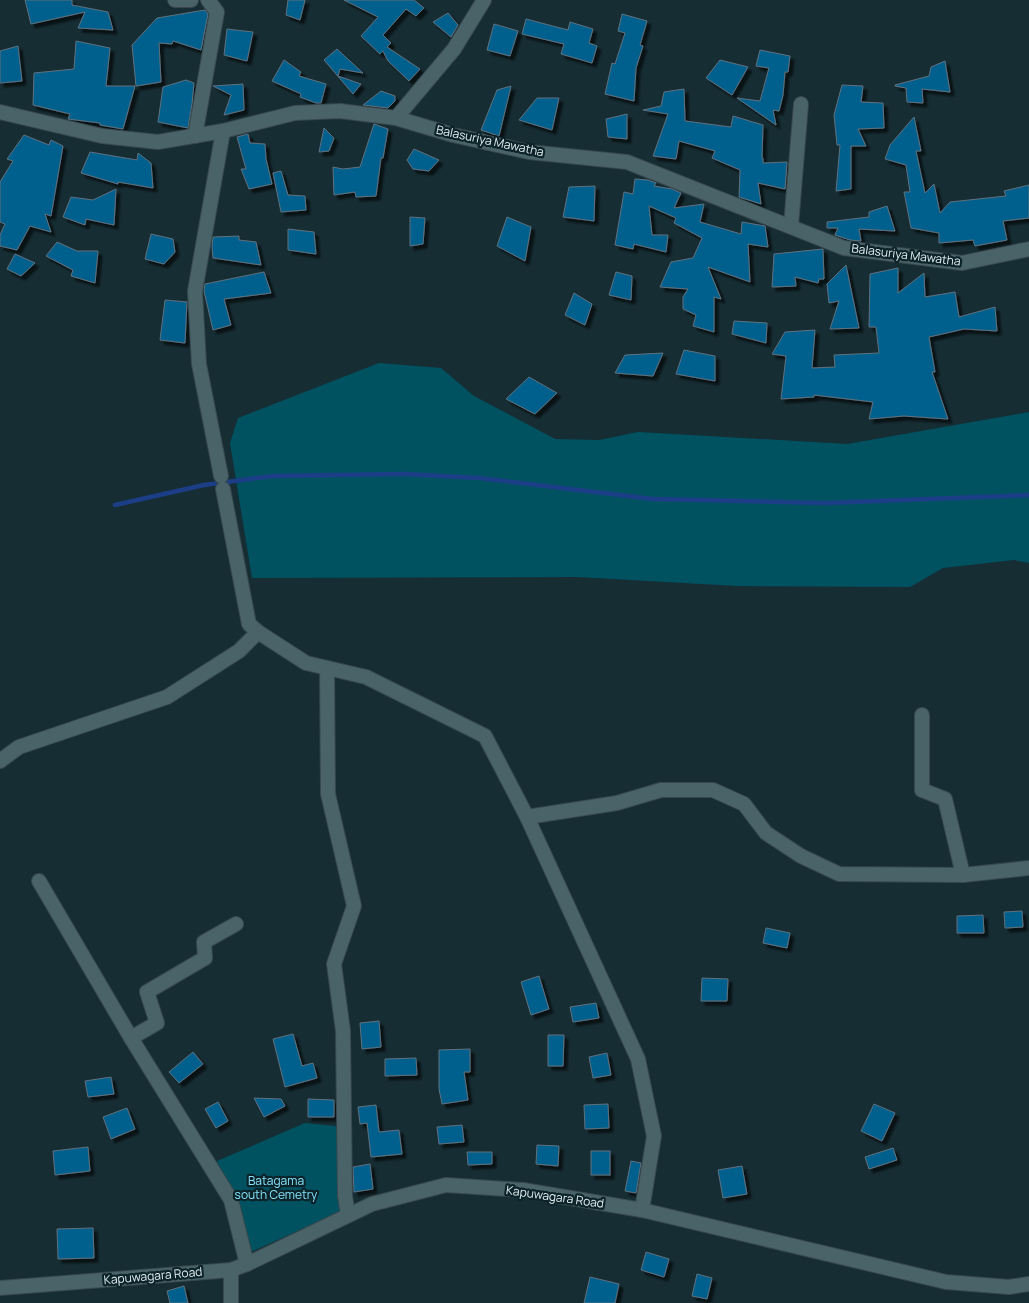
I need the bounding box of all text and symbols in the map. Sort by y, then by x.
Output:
street label: Balasuriya Mawatha [435,121,546,160]
street label: Balasuriya Mawatha [851,239,962,270]
park label: Batagama south Cemetry [235,1172,318,1203]
street label: Kapuwagara Road [505,1181,605,1212]
street label: Kapuwagara Road [103,1263,203,1288]

